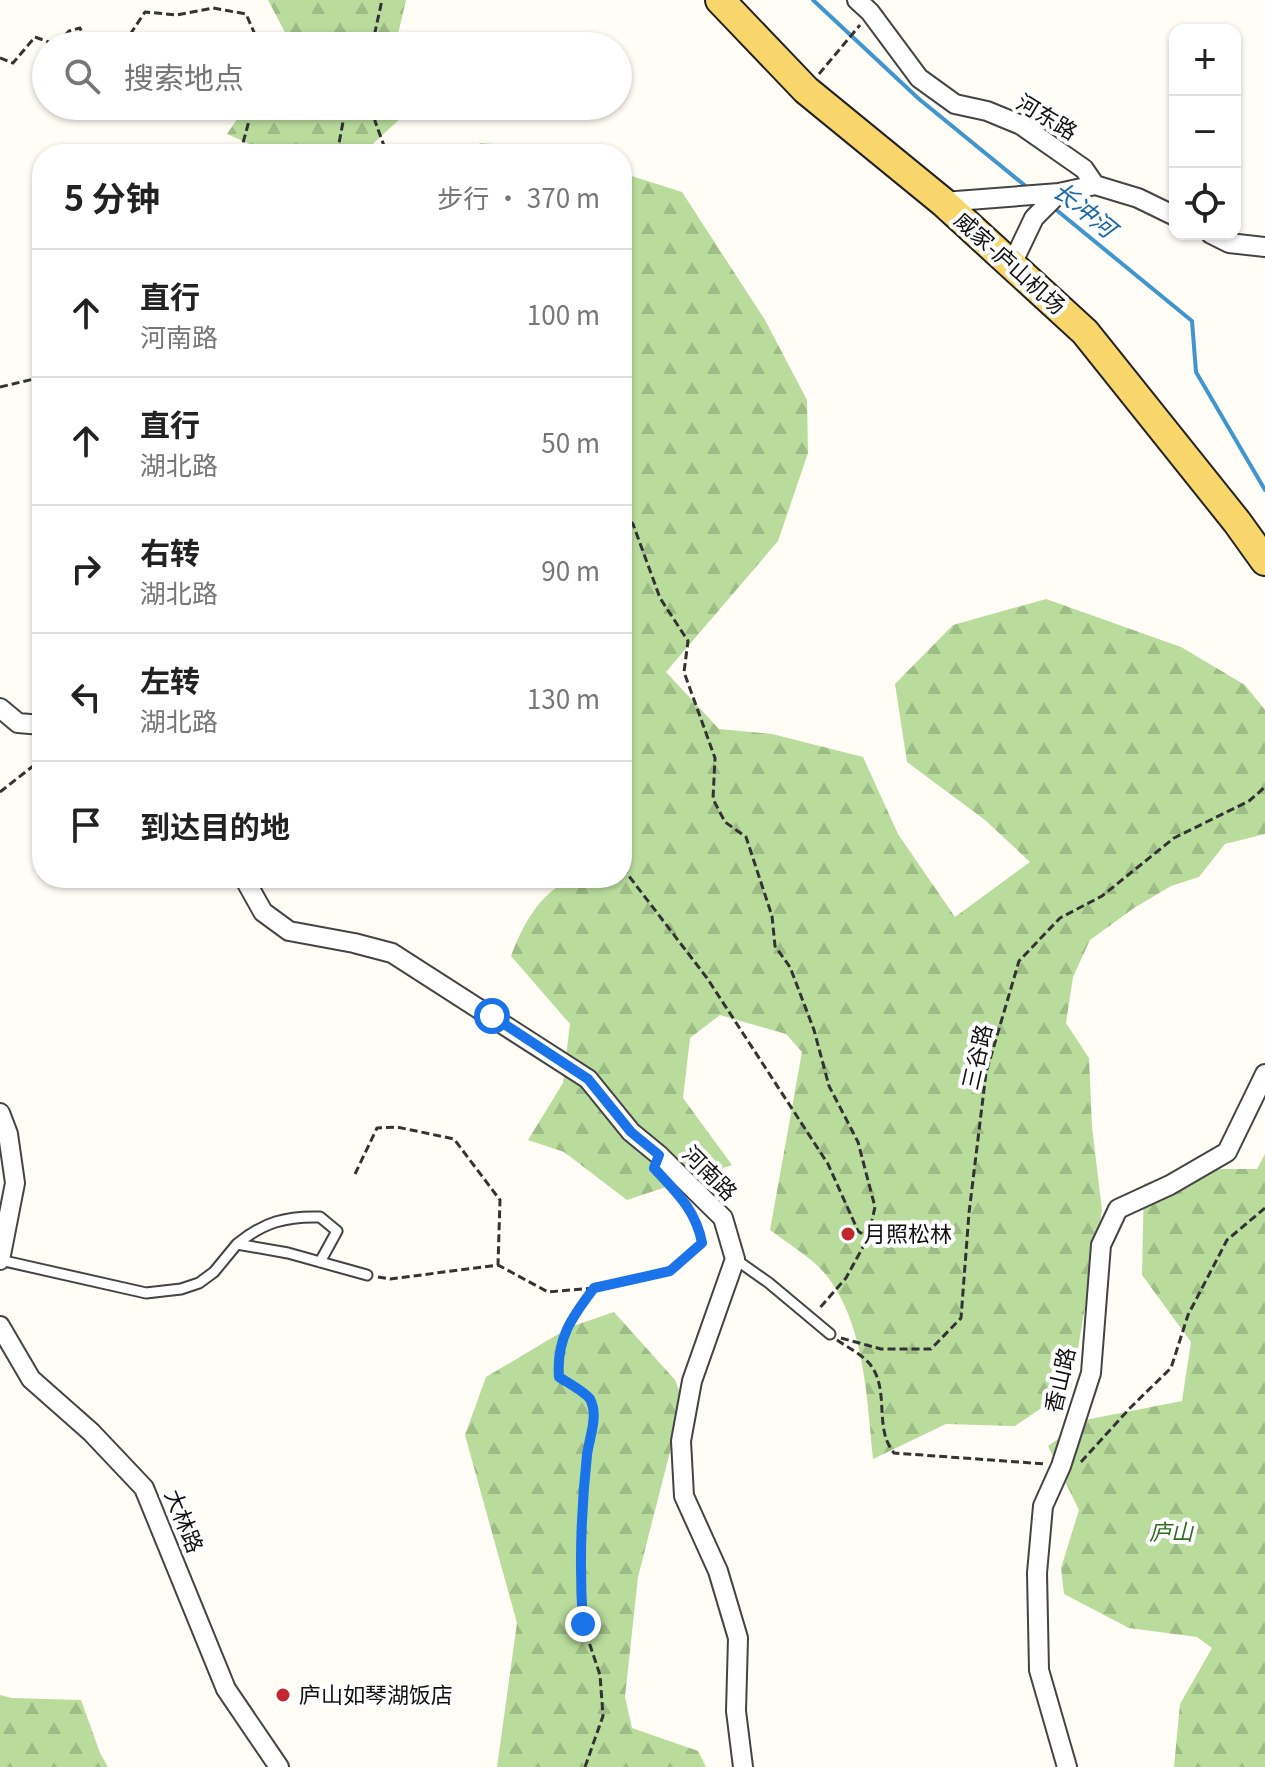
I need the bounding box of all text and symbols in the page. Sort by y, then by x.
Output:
map controls [1169,24,1241,240]
button: + [1169,24,1241,96]
search box [32,32,632,120]
icon: search [60,54,104,98]
text: 搜索地点 [124,54,244,98]
street label: 河东路 [1011,85,1085,146]
button: − [1169,96,1241,168]
button: locate [1169,168,1241,240]
text: 5 分钟 [64,172,160,221]
water label: 长冲河 [1047,172,1128,247]
text: 步行 · 370 m [437,178,600,215]
street label: 威家-庐山机场 [949,203,1074,320]
text: 直行 [140,273,200,317]
icon: ahead [64,291,108,335]
text: 100 m [527,295,600,332]
text: 河南路 [140,317,218,354]
text: 直行 [140,401,200,445]
icon: ahead [64,419,108,463]
text: 50 m [541,423,600,460]
text: 湖北路 [140,445,218,482]
text: 右转 [140,529,200,573]
icon: right [64,547,108,591]
text: 90 m [541,551,600,588]
text: 湖北路 [140,573,218,610]
text: 左转 [140,657,200,701]
icon: left [64,675,108,719]
text: 130 m [527,679,600,716]
text: 湖北路 [140,701,218,738]
icon: arrive [64,803,108,847]
text: 到达目的地 [140,803,290,847]
route start [474,998,510,1034]
street label: 三谷路 [952,1021,998,1092]
street label: 河南路 [677,1137,746,1206]
place label: 月照松林 [864,1216,952,1248]
marker: 月照松林 [839,1225,857,1243]
street label: 香山路 [1035,1344,1081,1415]
street label: 大林路 [159,1484,213,1557]
park label: 庐山 [1149,1514,1195,1546]
route end [565,1606,601,1642]
place label: 庐山如琴湖饭店 [299,1677,453,1709]
marker: 庐山如琴湖饭店 [274,1686,292,1704]

